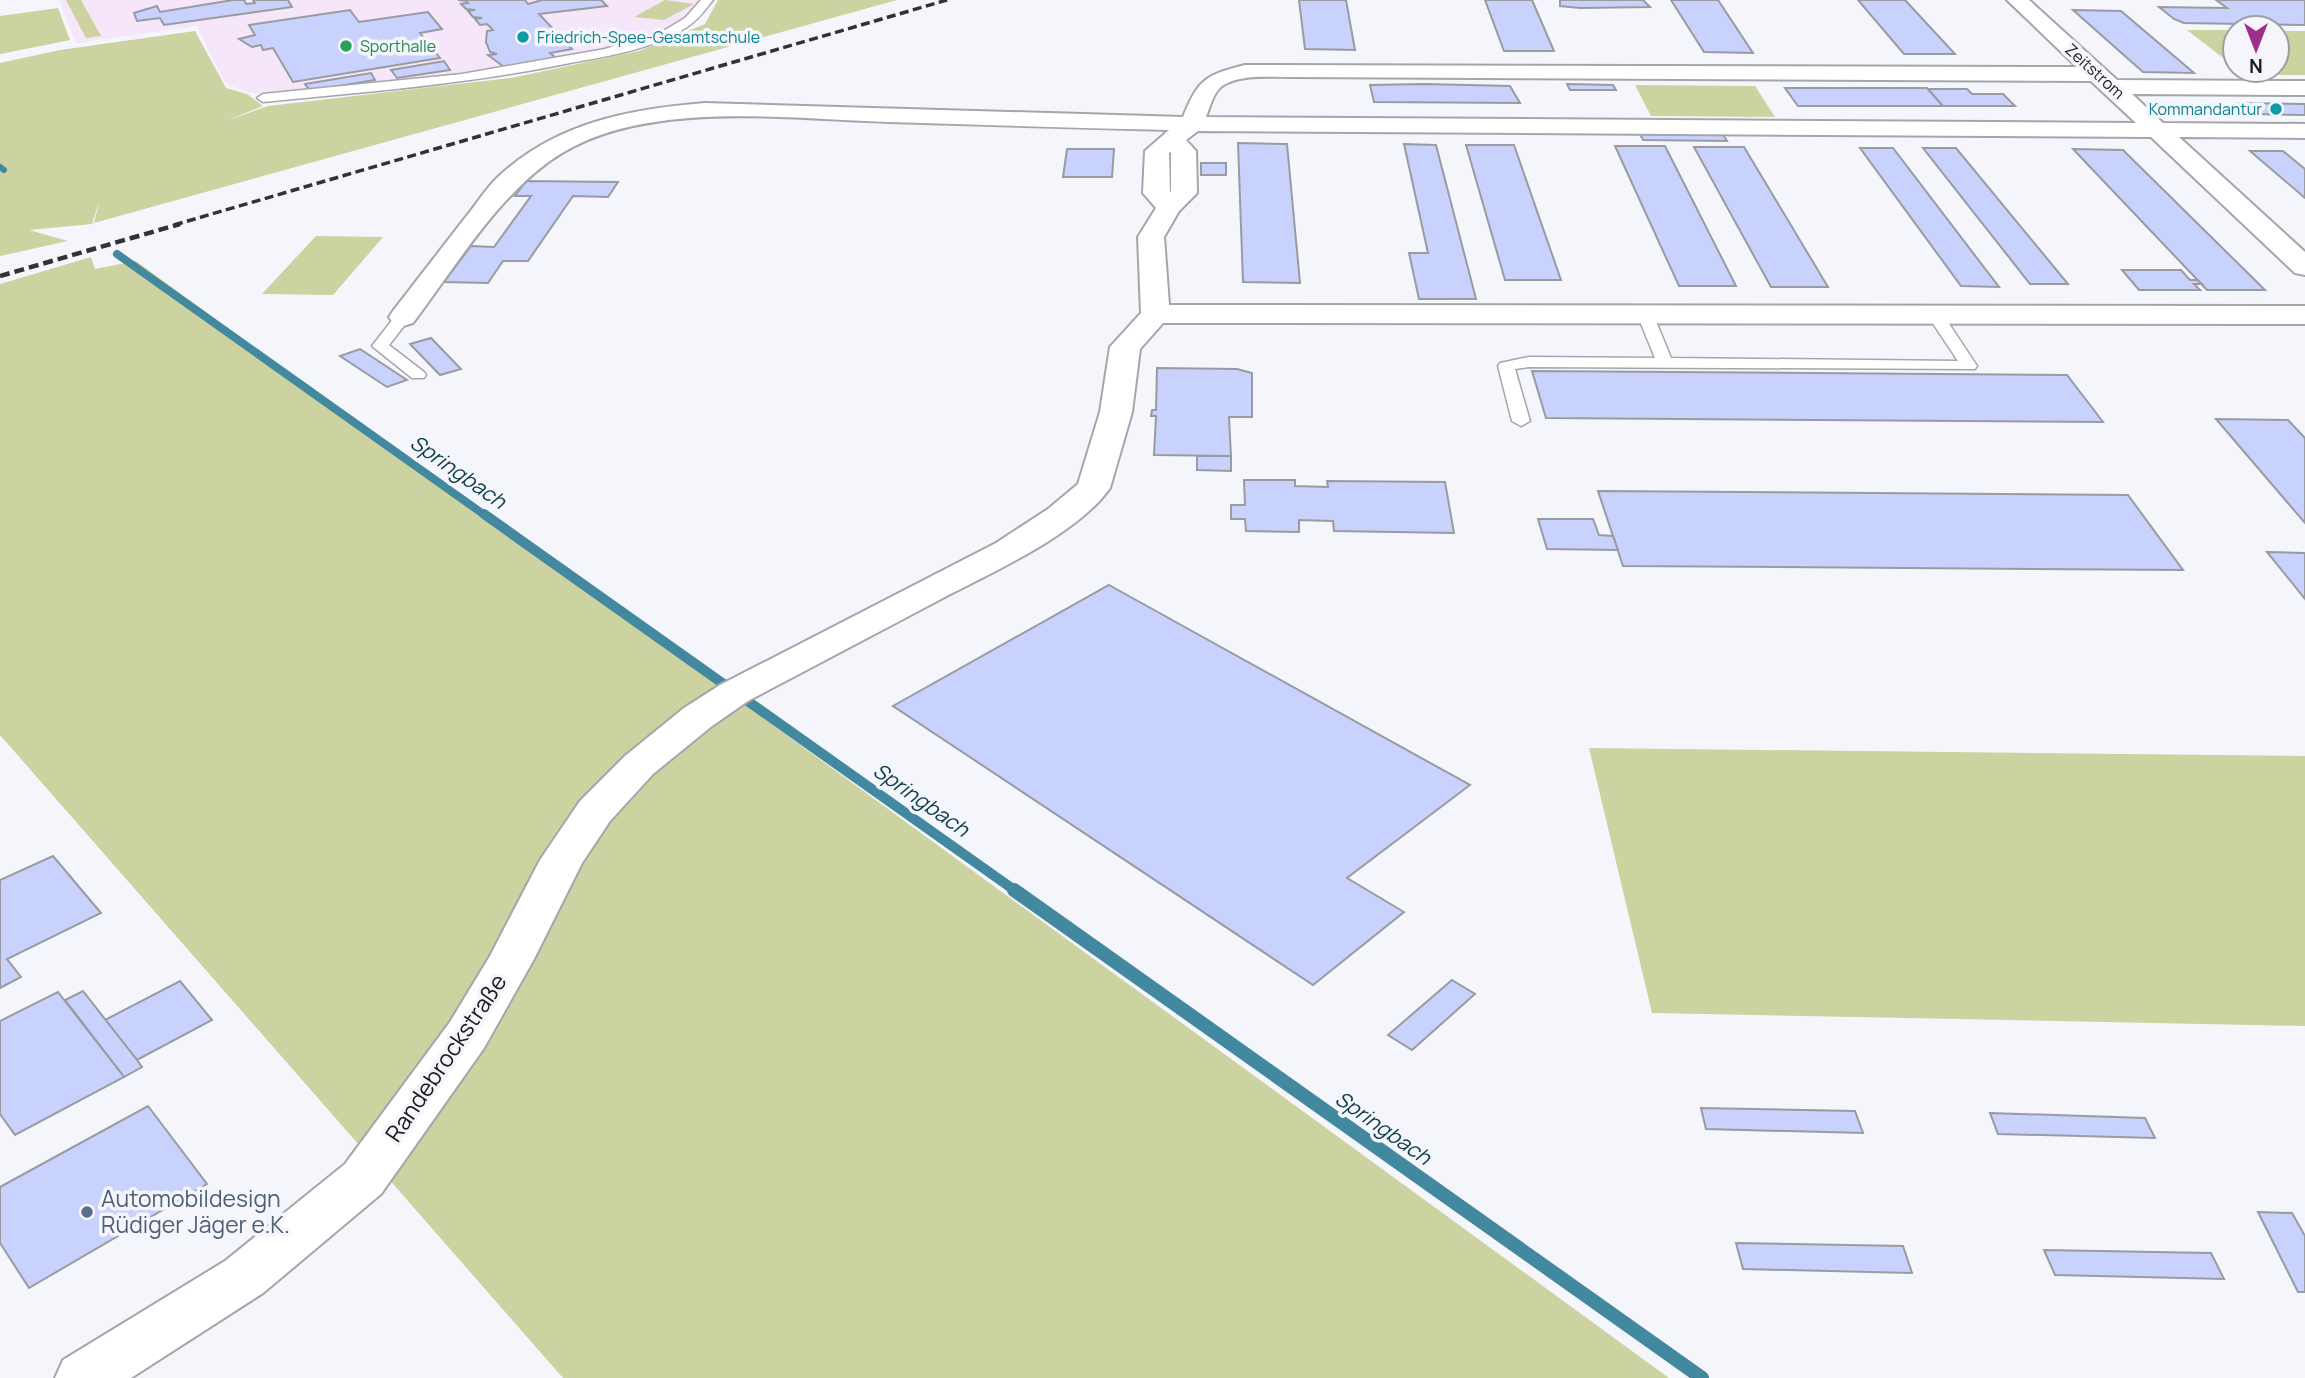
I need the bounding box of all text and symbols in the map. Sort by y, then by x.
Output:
north arrow [2221,14,2291,84]
place label: Friedrich-Spee-Gesamtschule [537,26,760,48]
marker: Friedrich-Spee-Gesamtschule [515,29,531,45]
place label: Sporthalle [360,35,436,57]
marker: Sporthalle [338,38,354,54]
street label: Zeitstrom [2061,38,2129,104]
text: N [2249,53,2263,79]
place label: Kommandantur [2149,98,2262,120]
marker: Kommandantur [2268,101,2284,117]
water label: Springbach [405,428,513,515]
water label: Springbach [868,756,976,843]
street label: Randebrockstraße [377,967,513,1148]
water label: Springbach [1330,1084,1438,1171]
place label: Automobildesign Rüdiger Jäger e.K. [101,1182,290,1240]
marker: Automobildesign Rüdiger Jäger e.K. [79,1204,95,1220]

